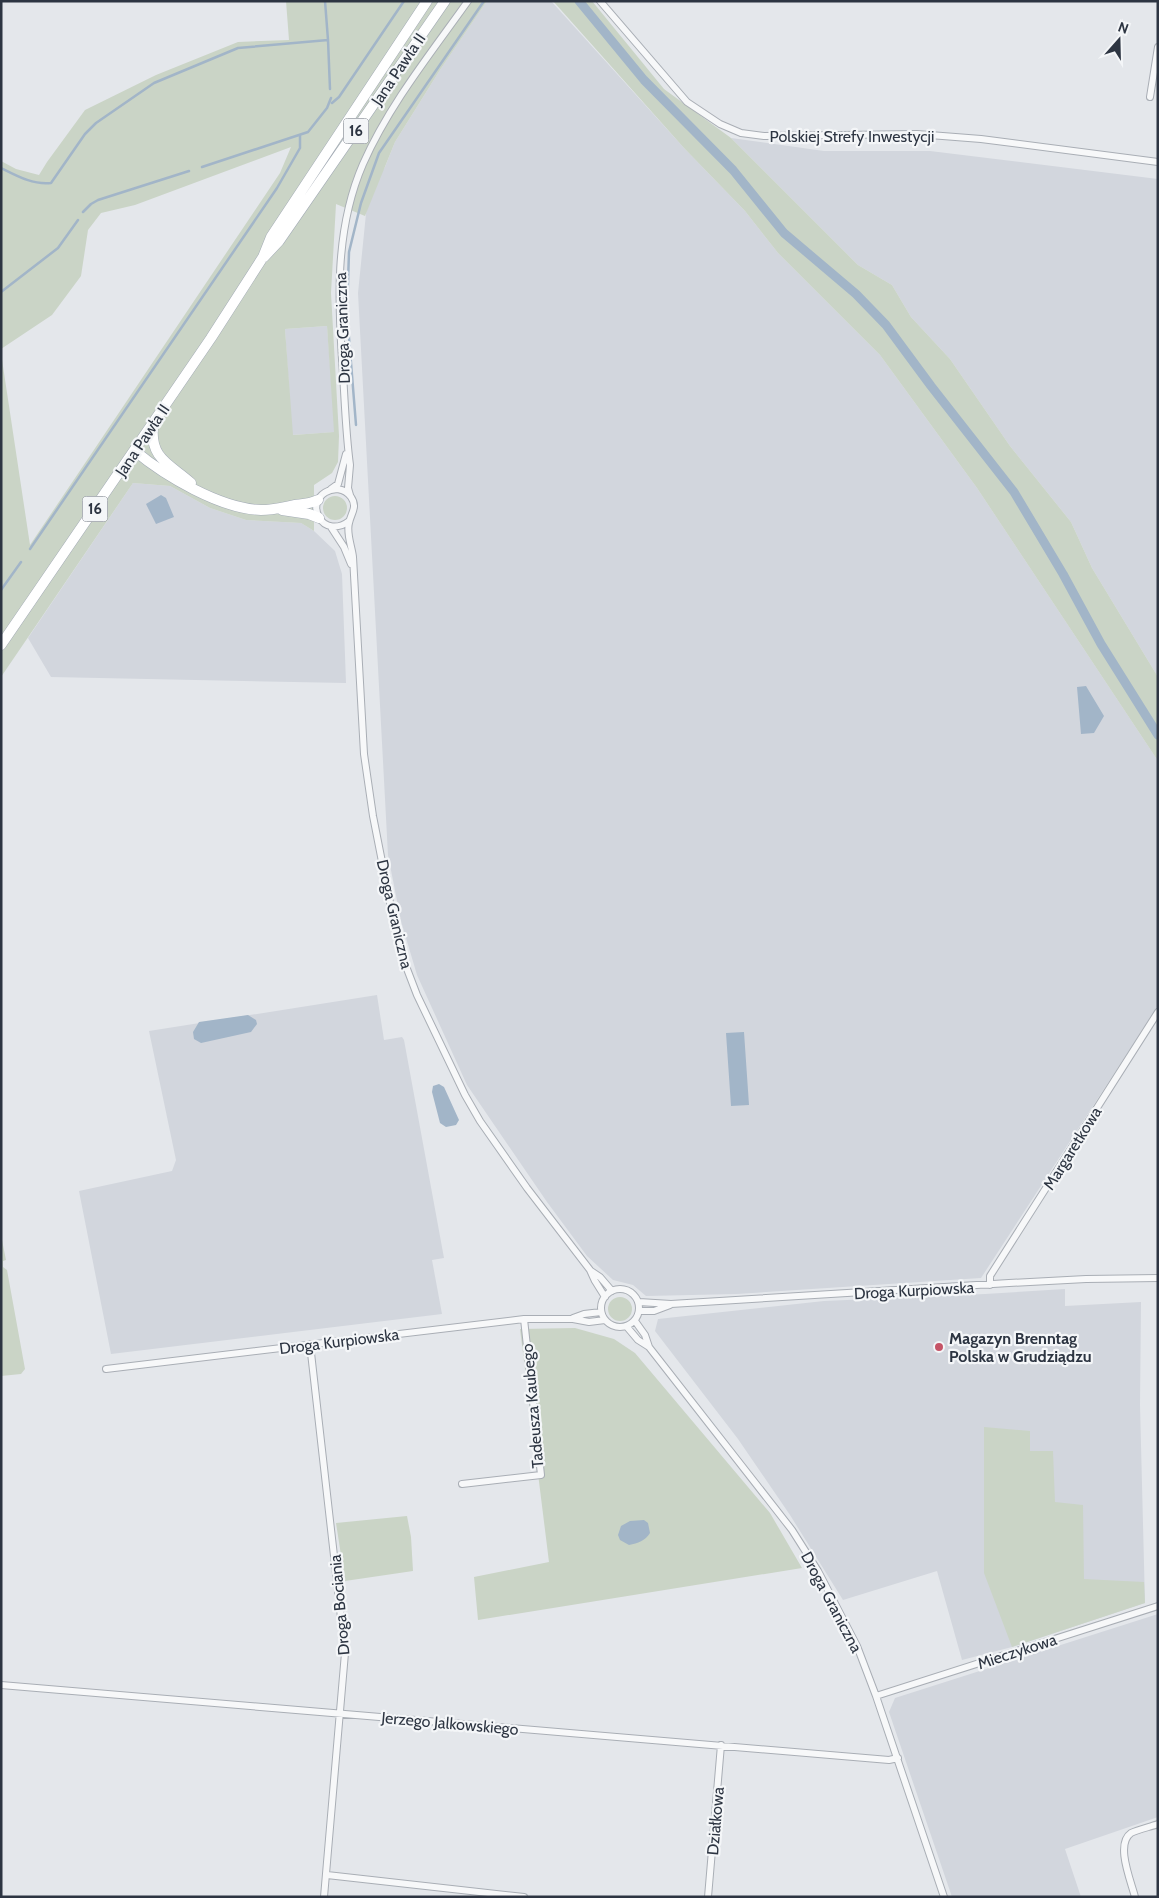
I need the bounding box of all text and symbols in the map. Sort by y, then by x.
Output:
north arrow [1094,15,1144,65]
text: N [1116,18,1131,38]
street label: Jana Pawła II [367,30,430,110]
road number: 16 [344,118,368,144]
street label: Polskiej Strefy Inwestycji [770,127,934,146]
street label: Droga Graniczna [331,272,354,384]
street label: Jana Pawła II [111,401,174,481]
road number: 16 [82,496,108,522]
street label: Droga Graniczna [373,858,416,971]
street label: Margaretkowa [1039,1103,1106,1193]
street label: Droga Kurpiowska [853,1278,975,1303]
street label: Droga Kurpiowska [278,1325,400,1358]
place label: Magazyn Brenntag Polska w Grudziądzu [949,1329,1092,1366]
marker: Magazyn Brenntag Polska w Grudziądzu [933,1341,945,1353]
street label: Tadeusza Kaubego [518,1343,547,1469]
street label: Droga Graniczna [797,1549,866,1656]
street label: Droga Bociania [326,1553,353,1656]
street label: Mieczykowa [975,1630,1059,1673]
street label: Jerzego Jalkowskiego [380,1708,520,1739]
street label: Działkowa [703,1786,728,1856]

